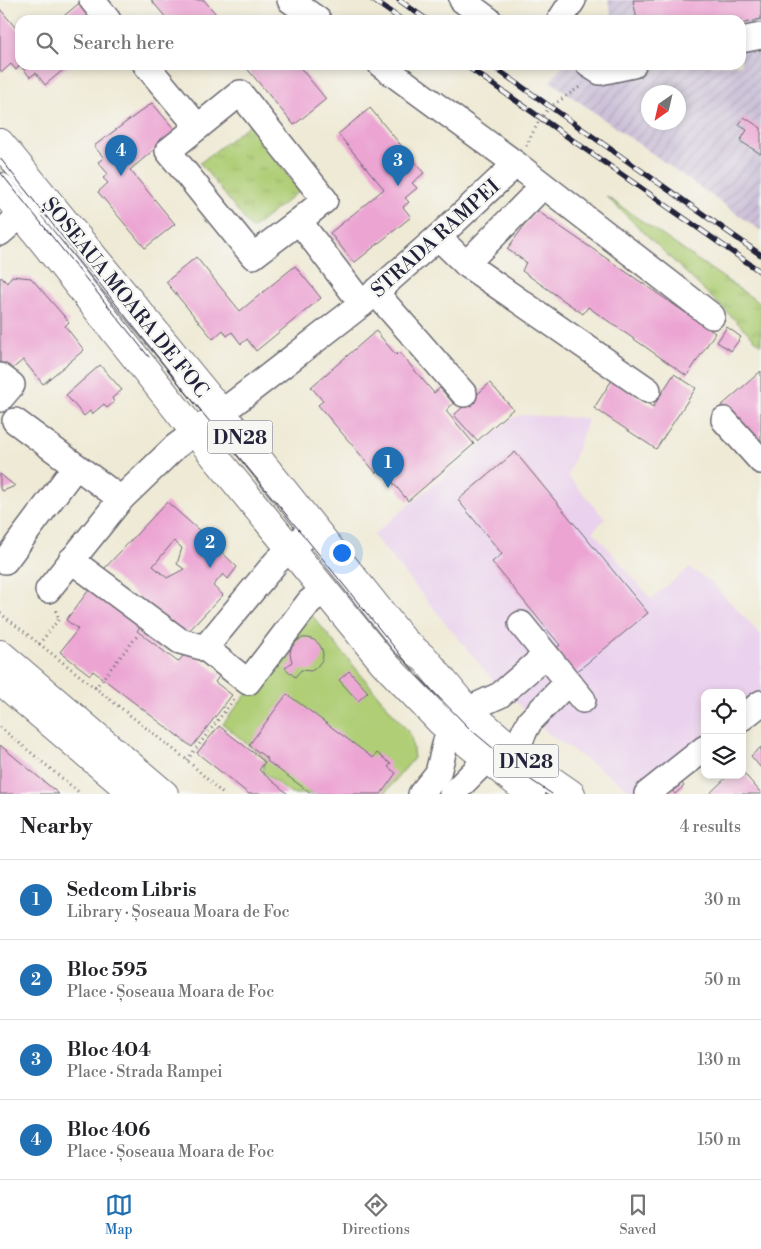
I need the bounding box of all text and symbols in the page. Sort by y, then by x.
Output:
search box [15,15,746,70]
icon: search [33,29,61,57]
text: Search here [73,31,174,55]
north arrow [641,85,686,130]
pin: 4 [105,135,137,176]
pin: 3 [382,145,414,186]
street label: STRADA RAMPEI [366,174,506,304]
street label: ȘOSEAUA MOARA DE FOC [36,193,213,403]
road number: DN28 [208,421,272,454]
pin: 1 [372,447,404,488]
pin: 2 [194,527,226,568]
your location [329,540,355,566]
map controls [701,689,746,779]
button: locate [701,689,746,734]
button: layers [701,734,746,779]
road number: DN28 [494,744,558,778]
text: Nearby [20,814,93,840]
text: 4 results [680,817,741,837]
text: Sedcom Libris [67,878,197,902]
text: 1 [32,890,40,910]
text: 30 m [704,890,741,910]
text: Library · Șoseaua Moara de Foc [67,902,290,922]
text: Bloc 595 [67,958,147,982]
text: 2 [31,970,41,990]
text: 50 m [704,970,741,990]
text: Place · Șoseaua Moara de Foc [67,982,274,1002]
text: Bloc 404 [67,1038,151,1062]
text: 3 [31,1050,41,1070]
text: 130 m [697,1050,741,1070]
text: Place · Strada Rampei [67,1062,223,1082]
text: Bloc 406 [67,1118,150,1142]
text: 4 [31,1130,41,1150]
text: 150 m [697,1130,741,1150]
text: Place · Șoseaua Moara de Foc [67,1142,274,1162]
tab: Map [105,1191,133,1239]
tab: Directions [342,1191,410,1239]
tab: Saved [619,1191,656,1239]

